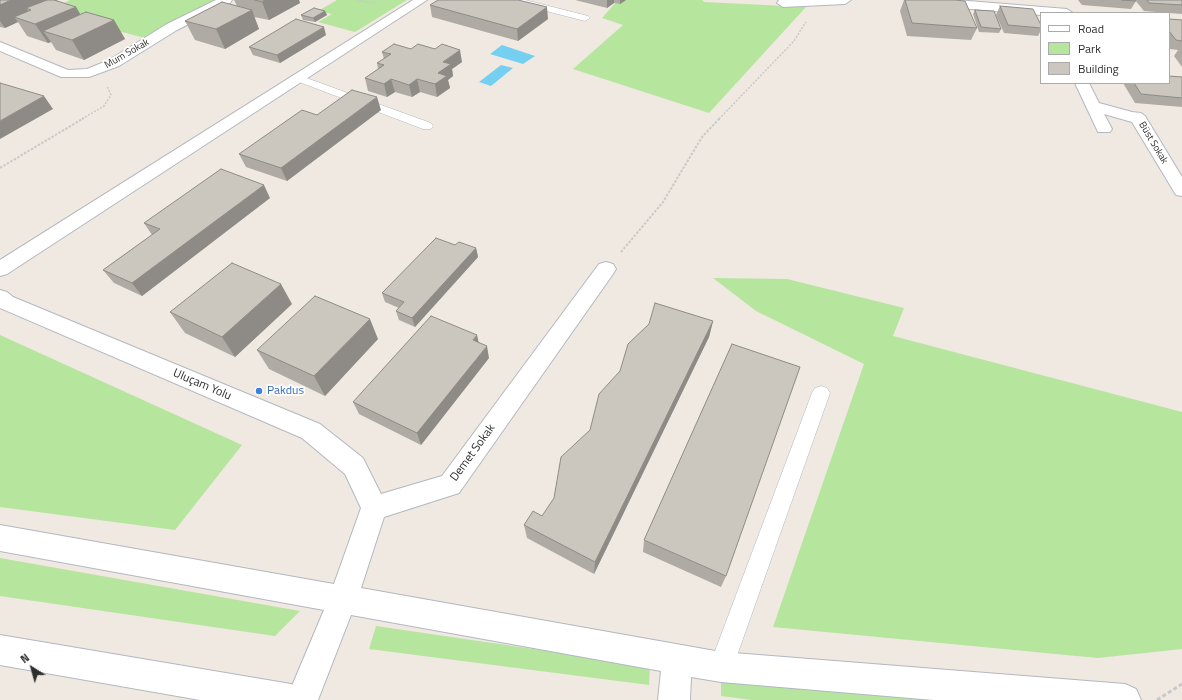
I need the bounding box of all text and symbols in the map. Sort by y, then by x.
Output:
legend [1040,12,1170,84]
text: Road [1078,19,1104,38]
street label: Mum Sokak [103,36,151,72]
text: Park [1078,39,1101,58]
text: Building [1078,59,1119,78]
street label: Büst Sokak [1136,120,1170,166]
street label: Uluçam Yolu [171,366,233,404]
place label: Pakdus [267,384,304,398]
marker: Pakdus [254,386,264,396]
street label: Demet Sokak [447,422,499,484]
north arrow [12,648,52,688]
text: N [17,650,33,667]

